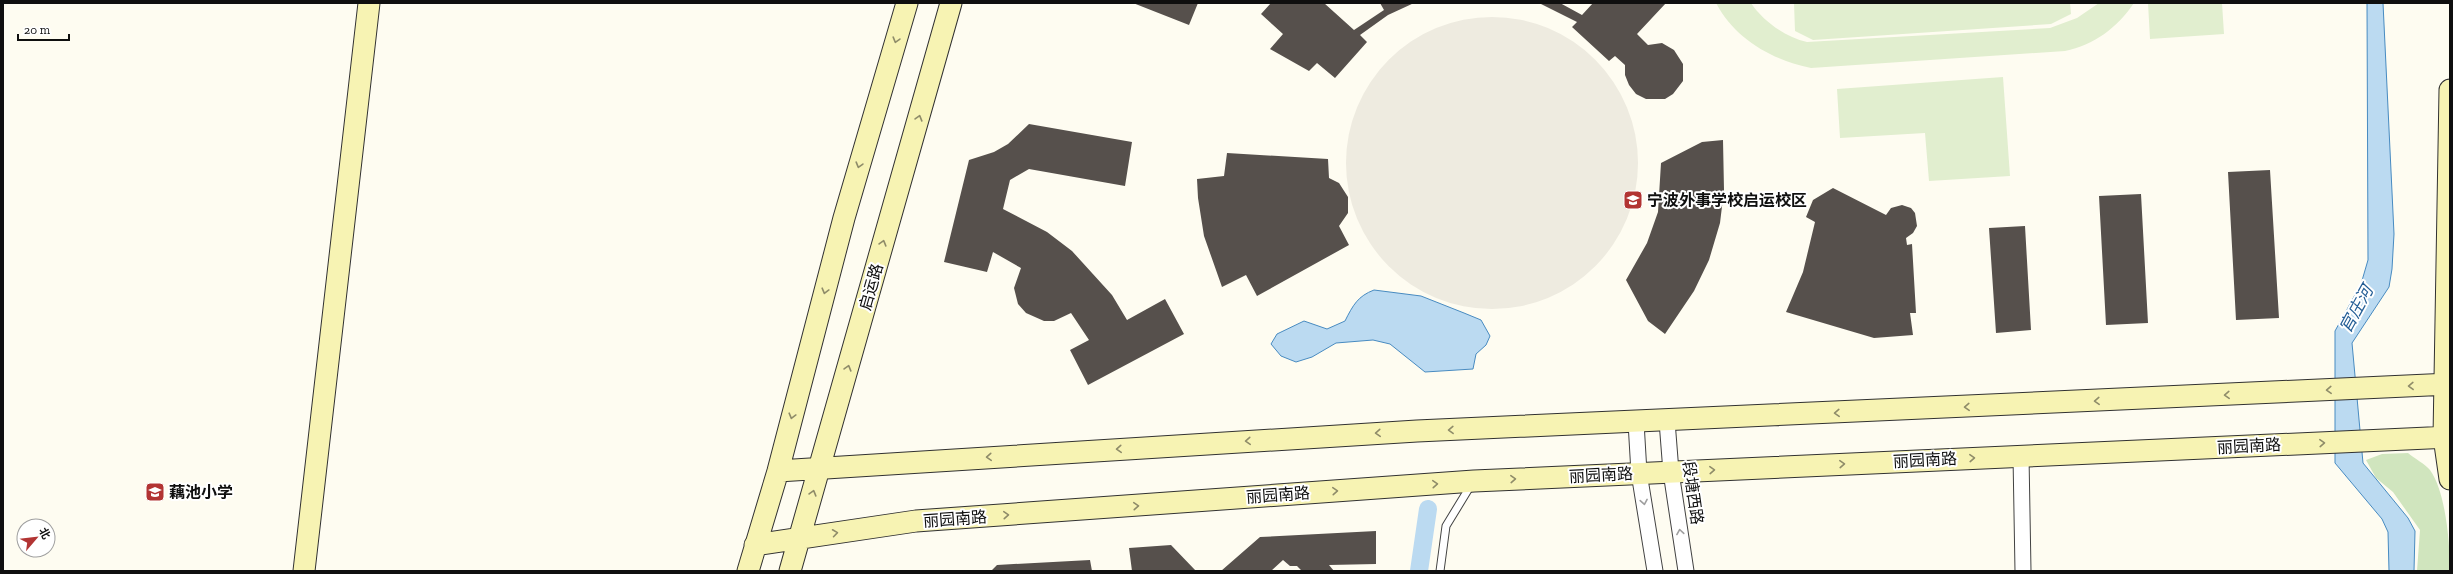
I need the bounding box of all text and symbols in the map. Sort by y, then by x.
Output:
scale bar [18,16,69,42]
text: 20 m [24,23,51,37]
one-way arrow [892,37,901,44]
one-way arrow [914,115,923,122]
one-way arrow [855,161,864,168]
school or university icon: 宁波外事学校启运校区 [1622,189,1644,211]
place label: 宁波外事学校启运校区 [1647,191,1807,210]
one-way arrow [878,240,887,247]
street label: 启运路 [855,261,887,313]
water label: 官庄河 [2335,279,2379,336]
one-way arrow [821,287,830,294]
one-way arrow [843,365,852,372]
one-way arrow [2408,382,2414,390]
one-way arrow [2326,386,2332,394]
one-way arrow [2224,391,2230,400]
one-way arrow [2094,397,2100,406]
one-way arrow [1964,403,1970,411]
one-way arrow [1834,409,1840,417]
one-way arrow [789,413,797,420]
one-way arrow [1448,426,1454,434]
one-way arrow [1375,429,1381,438]
street label: 丽园南路 [2217,435,2281,457]
one-way arrow [1245,437,1251,446]
one-way arrow [2319,438,2325,447]
one-way arrow [1116,445,1122,454]
street label: 丽园南路 [1893,449,1957,471]
one-way arrow [986,453,992,462]
one-way arrow [1969,454,1975,463]
street label: 段塘西路 [1679,460,1707,526]
one-way arrow [1839,460,1845,469]
street label: 丽园南路 [1569,464,1633,486]
one-way arrow [1709,466,1715,475]
one-way arrow [1510,475,1516,484]
one-way arrow [1432,479,1438,488]
school or university icon: 藕池小学 [144,481,166,503]
place label: 藕池小学 [169,483,233,502]
street label: 丽园南路 [1245,483,1311,507]
one-way arrow [1332,487,1338,496]
one-way arrow [808,490,817,497]
one-way arrow [1639,499,1648,505]
one-way arrow [1133,501,1139,510]
street label: 丽园南路 [922,507,988,531]
one-way arrow [1003,510,1009,519]
north arrow [16,518,56,558]
text: 北 [36,526,53,541]
one-way arrow [832,529,838,538]
one-way arrow [1677,529,1685,536]

